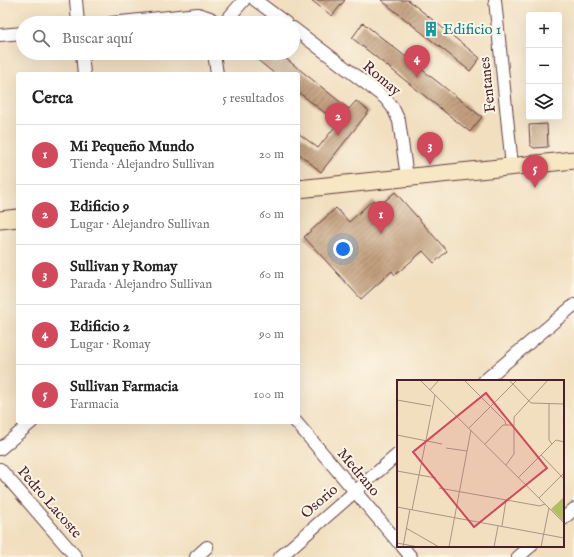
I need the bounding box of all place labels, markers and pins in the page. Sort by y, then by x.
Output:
building icon: Edificio 1 [422,20,440,38]
place label: Edificio 1 [443,20,501,39]
pin: 4 [404,45,430,78]
pin: 2 [325,103,351,136]
pin: 3 [417,132,443,165]
pin: 5 [522,155,548,188]
pin: 1 [368,201,394,234]

